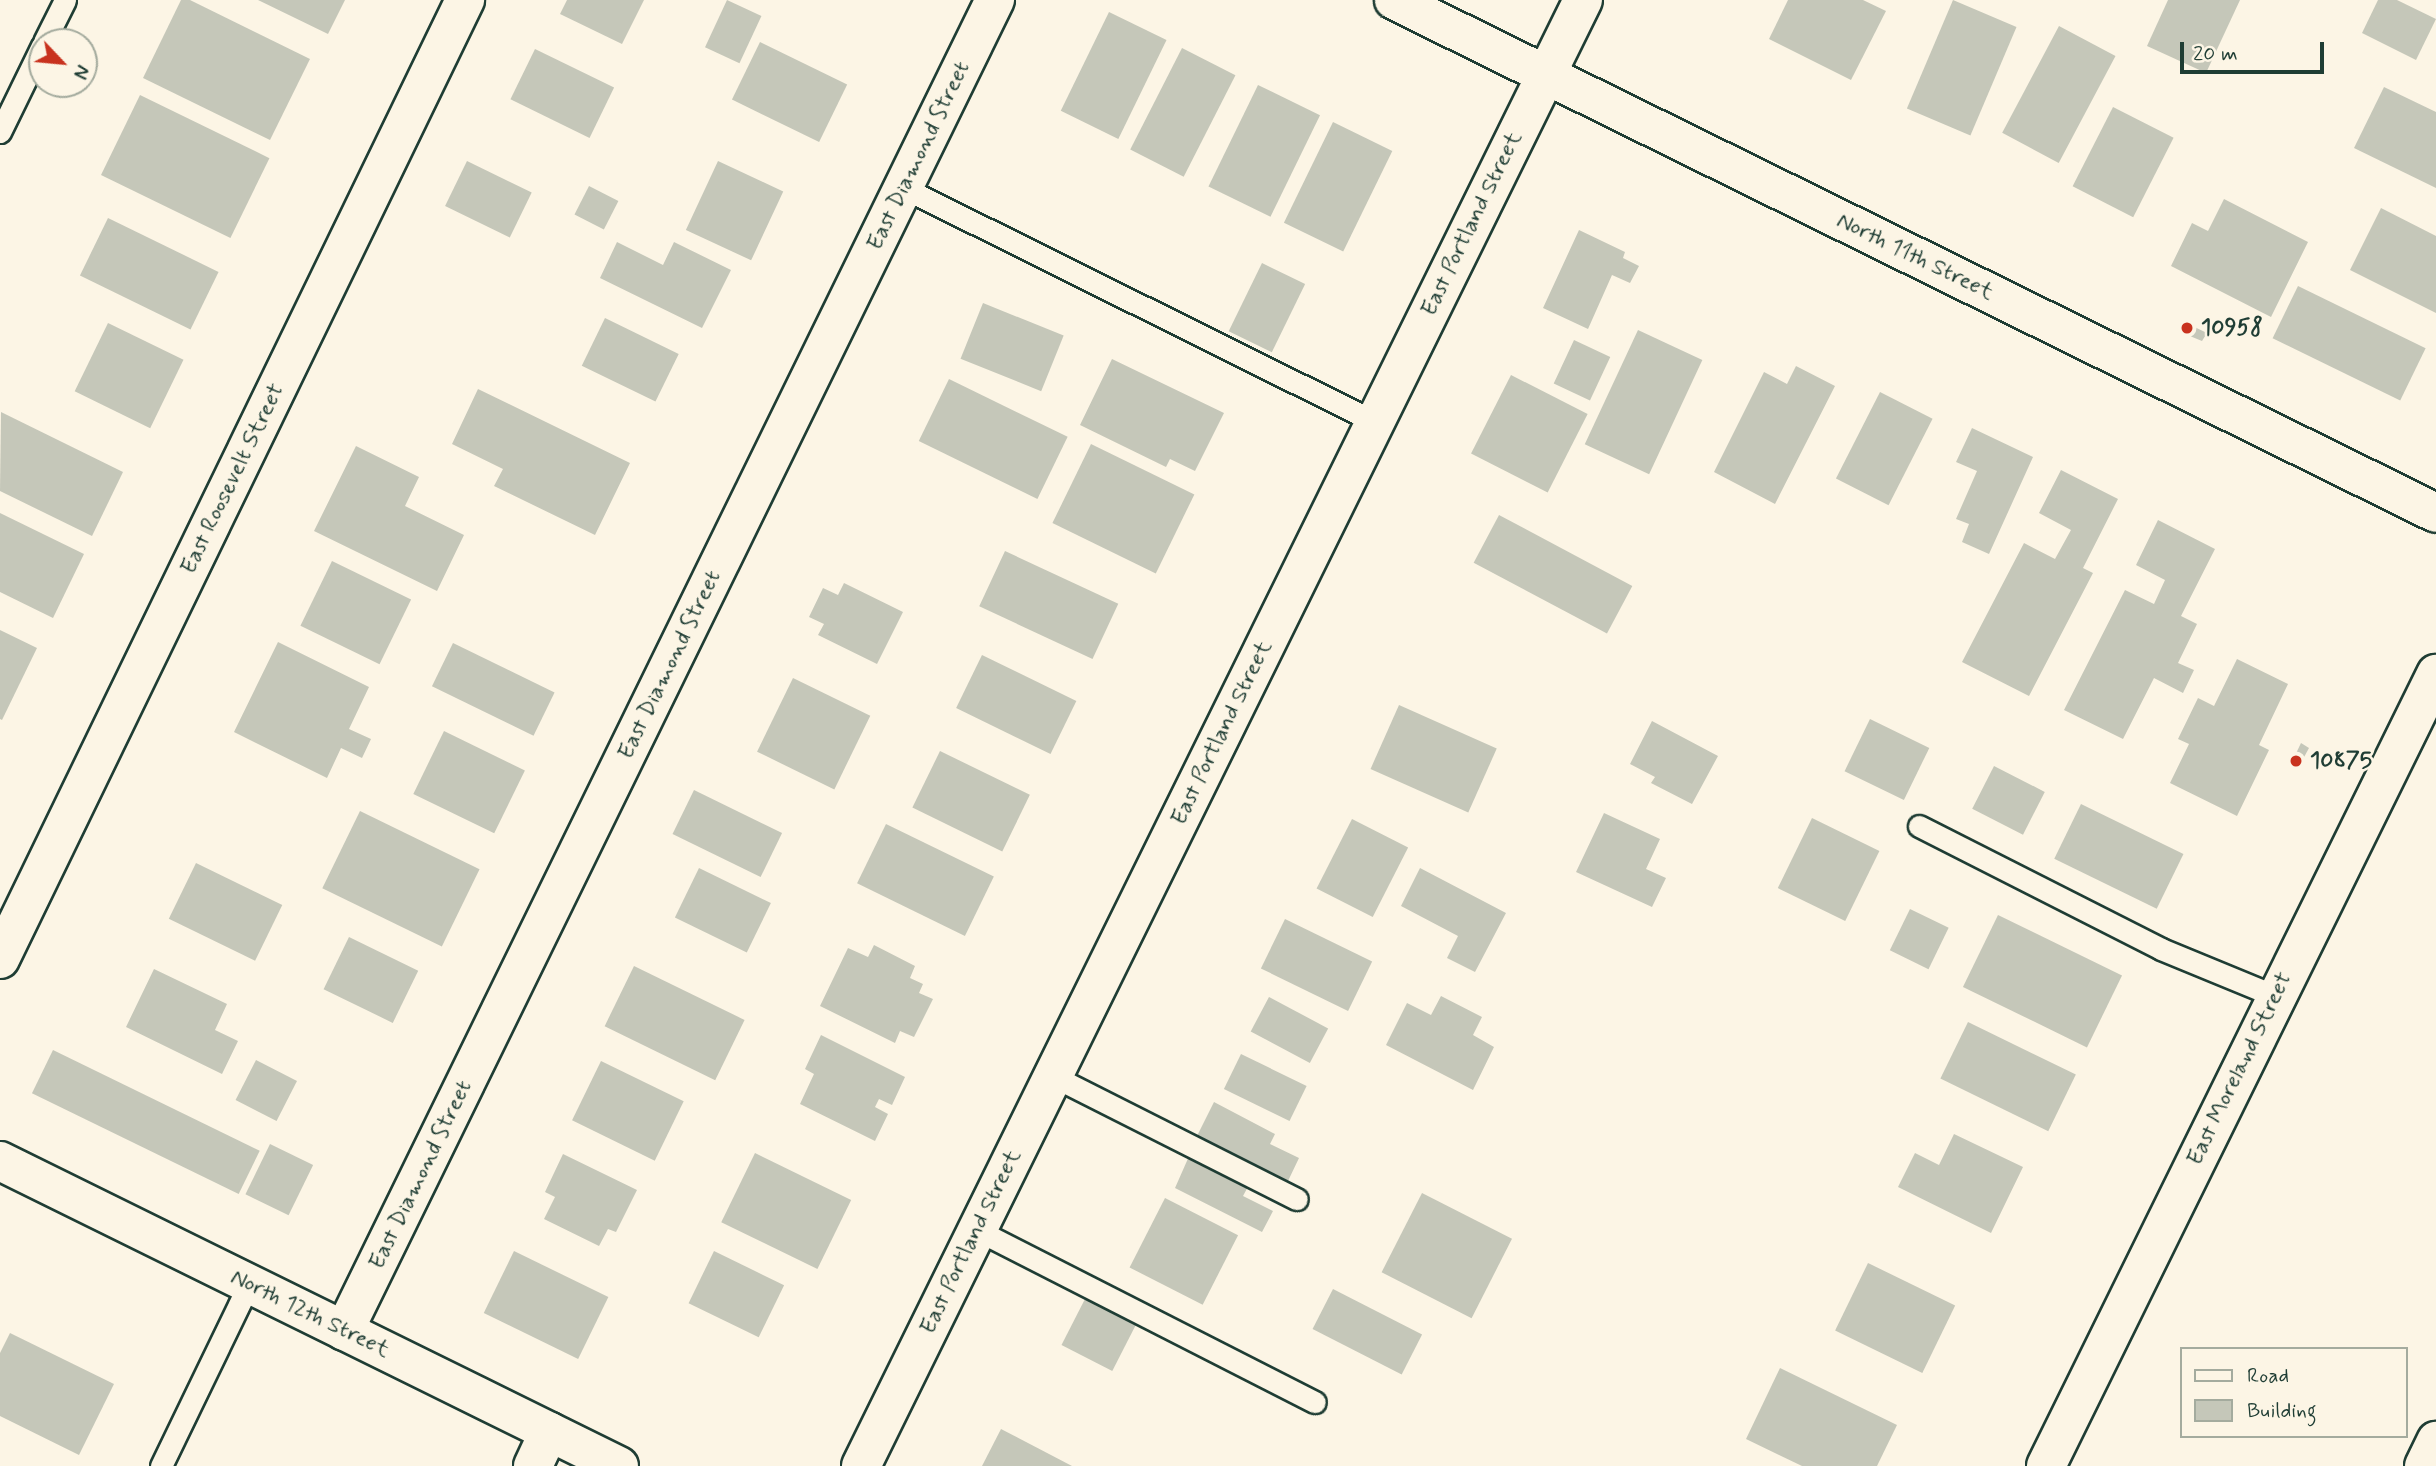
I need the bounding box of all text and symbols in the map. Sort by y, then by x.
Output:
north arrow [28,28,98,98]
scale bar [2184,28,2328,72]
text: 20 m [2193,40,2238,68]
street label: East Diamond Street [860,55,978,257]
text: N [67,60,95,83]
street label: East Portland Street [1415,127,1529,321]
street label: North 11th Street [1832,207,1998,307]
place label: 10958 [2201,314,2263,342]
marker: 10958 [2179,320,2195,336]
street label: East Roosevelt Street [175,380,291,578]
street label: East Diamond Street [611,564,729,766]
street label: East Portland Street [1165,636,1279,830]
place label: 10875 [2310,747,2372,775]
marker: 10875 [2288,753,2304,769]
street label: East Moreland Street [2182,969,2298,1169]
street label: East Diamond Street [362,1074,480,1276]
street label: East Portland Street [914,1145,1028,1339]
street label: North 12th Street [226,1264,394,1364]
legend [2180,1347,2408,1438]
text: Road [2247,1362,2289,1390]
text: Building [2247,1397,2317,1425]

